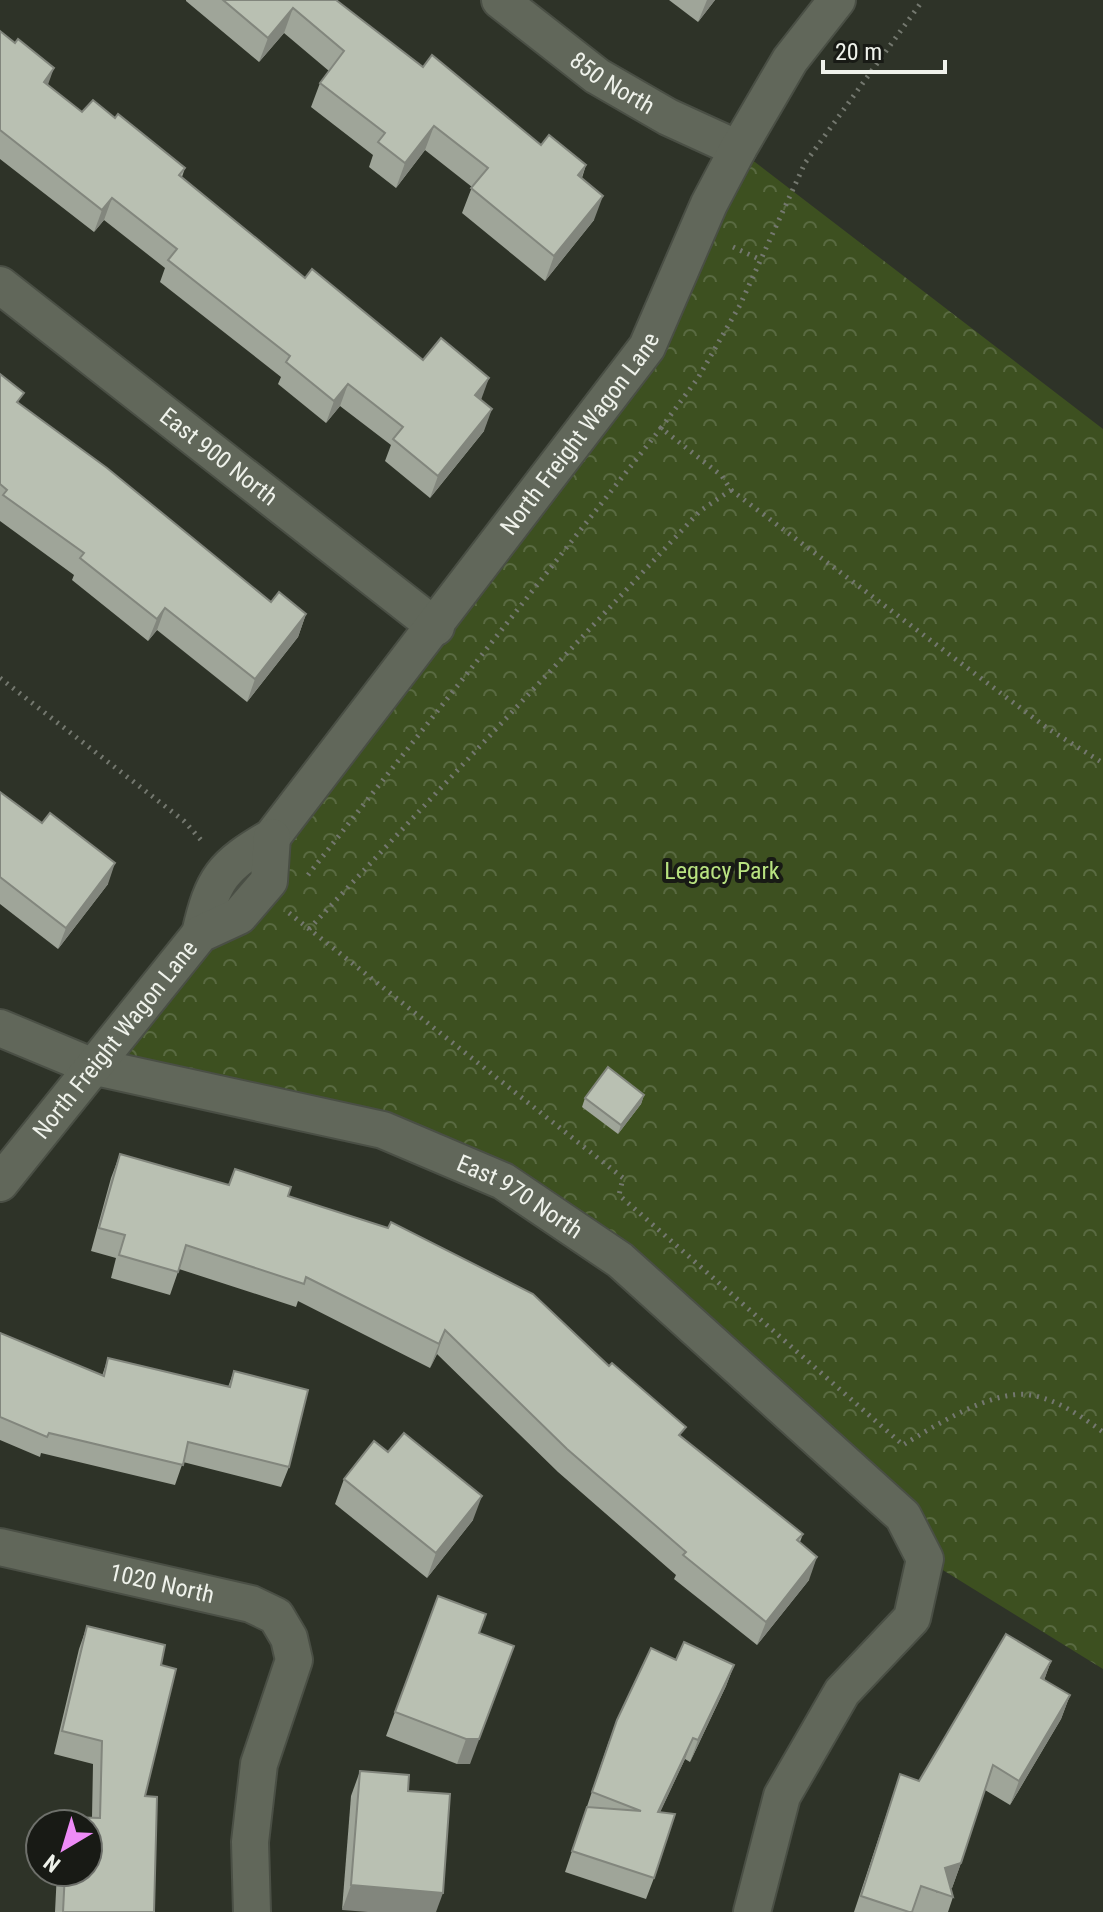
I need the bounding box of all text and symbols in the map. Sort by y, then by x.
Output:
scale bar [823,24,945,74]
text: 20 m [835,38,882,66]
street label: 850 North [564,46,659,120]
street label: North Freight Wagon Lane [494,329,665,540]
street label: East 900 North [154,402,283,511]
park label: Legacy Park [664,857,780,885]
street label: North Freight Wagon Lane [27,935,203,1144]
street label: East 970 North [453,1149,588,1245]
street label: 1020 North [107,1558,217,1609]
north arrow [24,1808,104,1888]
text: N [39,1849,65,1877]

